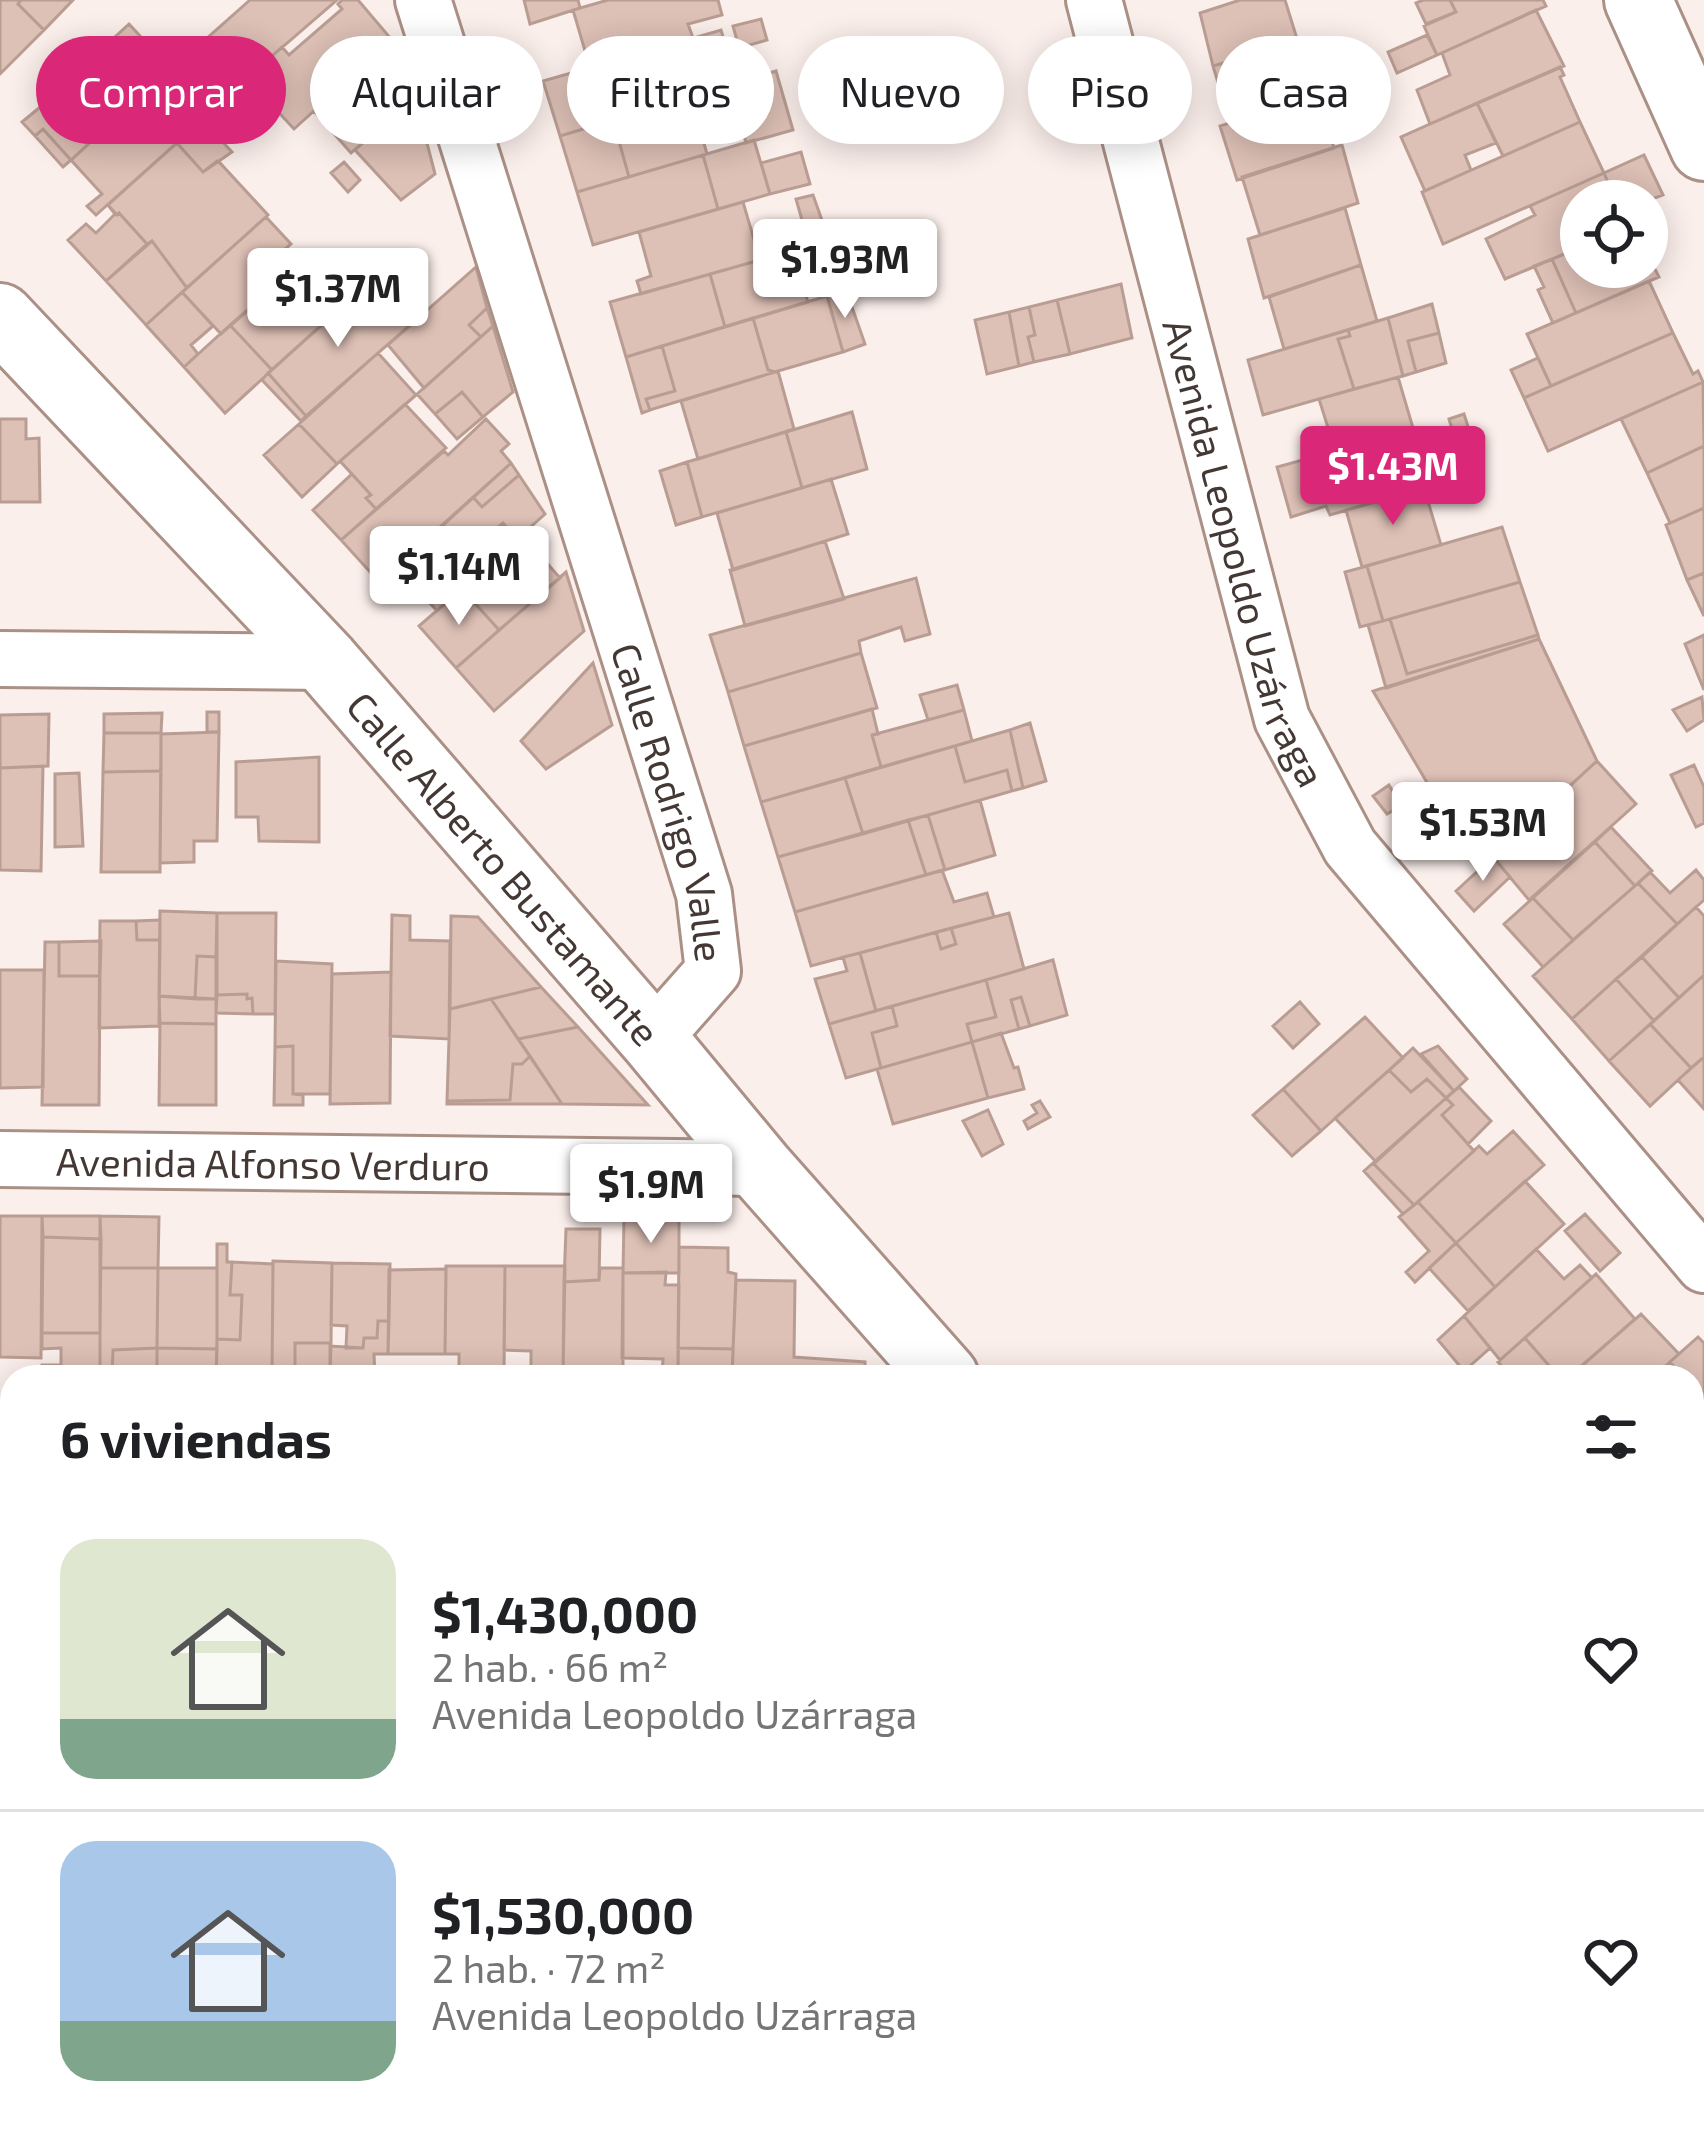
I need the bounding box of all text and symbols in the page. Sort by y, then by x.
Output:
chip: Comprar [36,36,286,144]
chip: Alquilar [310,36,543,144]
chip: Filtros [567,36,774,144]
chip: Nuevo [798,36,1004,144]
chip: Piso [1028,36,1192,144]
chip: Casa [1216,36,1391,144]
map controls [1560,180,1668,288]
button: locate [1560,180,1668,288]
pin: $1.93M [747,219,943,321]
text: $1.93M [780,234,910,281]
pin: $1.37M [240,248,436,350]
text: $1.37M [274,263,402,310]
street label: Avenida Leopoldo Uzárraga [1155,314,1337,794]
pin: $1.43M [1295,426,1491,528]
text: $1.43M [1327,441,1459,488]
pin: $1.14M [361,526,557,628]
text: $1.14M [397,541,521,588]
street label: Calle Rodrigo Valle [603,637,735,964]
street label: Calle Alberto Bustamante [338,681,670,1054]
pin: $1.53M [1385,782,1581,884]
text: $1.53M [1419,797,1547,844]
street label: Avenida Alfonso Verduro [56,1136,490,1188]
pin: $1.9M [567,1144,735,1246]
text: $1.9M [597,1159,705,1206]
icon: filters [1578,1404,1644,1470]
text: 6 viviendas [60,1407,332,1468]
text: $1,430,000 [432,1582,698,1643]
icon: home [156,1587,300,1731]
icon: heart [1578,1626,1644,1692]
text: 2 hab. · 66 m² [432,1643,668,1690]
text: Avenida Leopoldo Uzárraga [432,1690,917,1737]
text: $1,530,000 [432,1883,694,1944]
icon: home [156,1889,300,2033]
icon: heart [1578,1928,1644,1994]
text: 2 hab. · 72 m² [432,1944,665,1991]
text: Avenida Leopoldo Uzárraga [432,1991,917,2038]

